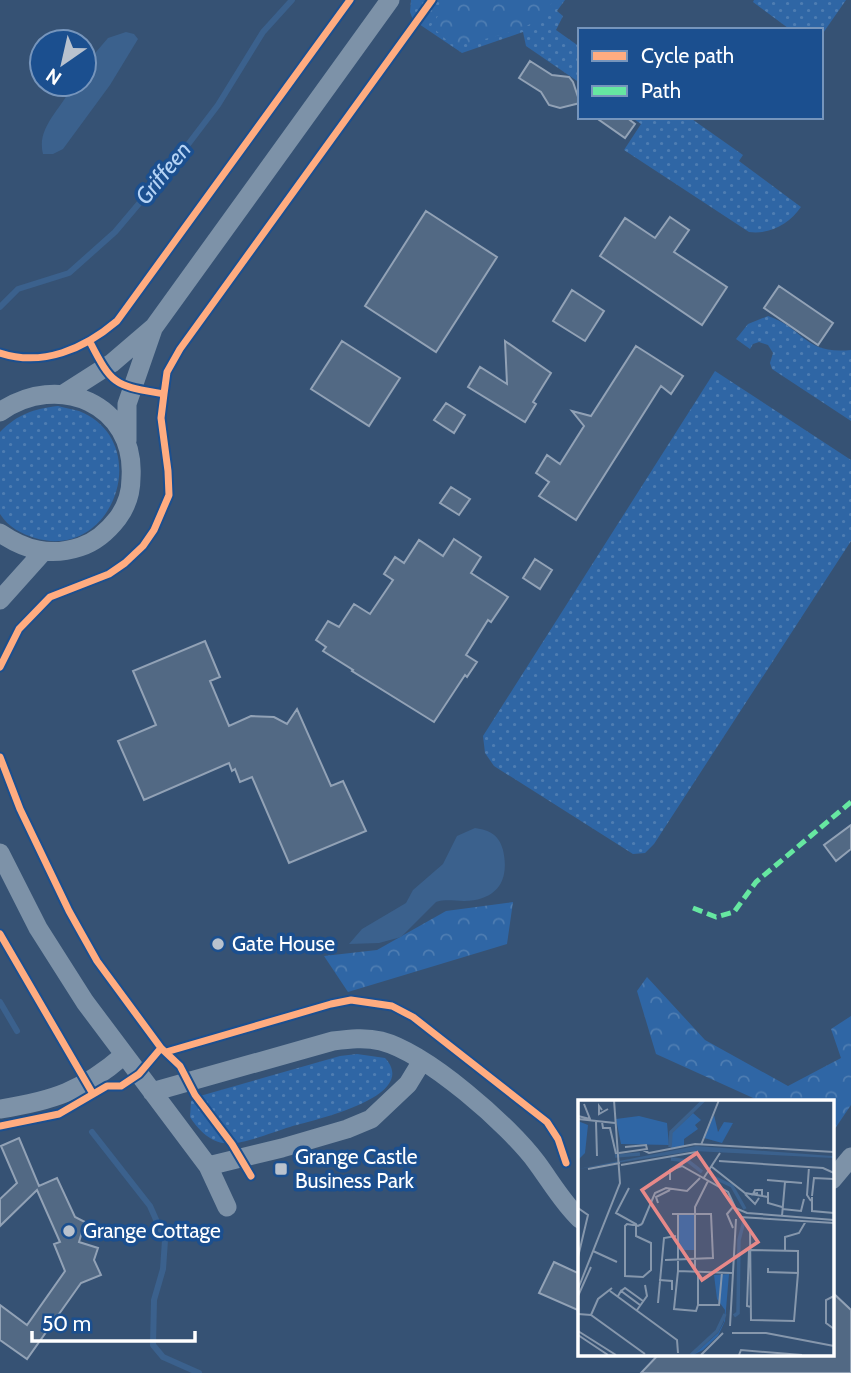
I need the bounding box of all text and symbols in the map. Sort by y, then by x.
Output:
north arrow [28,28,98,98]
legend [578,28,823,119]
text: Cycle path [641,43,734,68]
text: N [42,63,66,90]
text: Path [641,78,681,103]
water label: Griffeen [129,136,197,210]
place label: Gate House [232,931,335,956]
marker: Gate House [210,936,226,952]
inset map [578,1100,834,1356]
place label: Grange Castle Business Park [295,1144,418,1193]
marker: Grange Castle Business Park [273,1161,289,1177]
place label: Grange Cottage [83,1218,221,1243]
marker: Grange Cottage [61,1223,77,1239]
scale bar [32,1300,194,1344]
text: 50 m [42,1311,91,1336]

